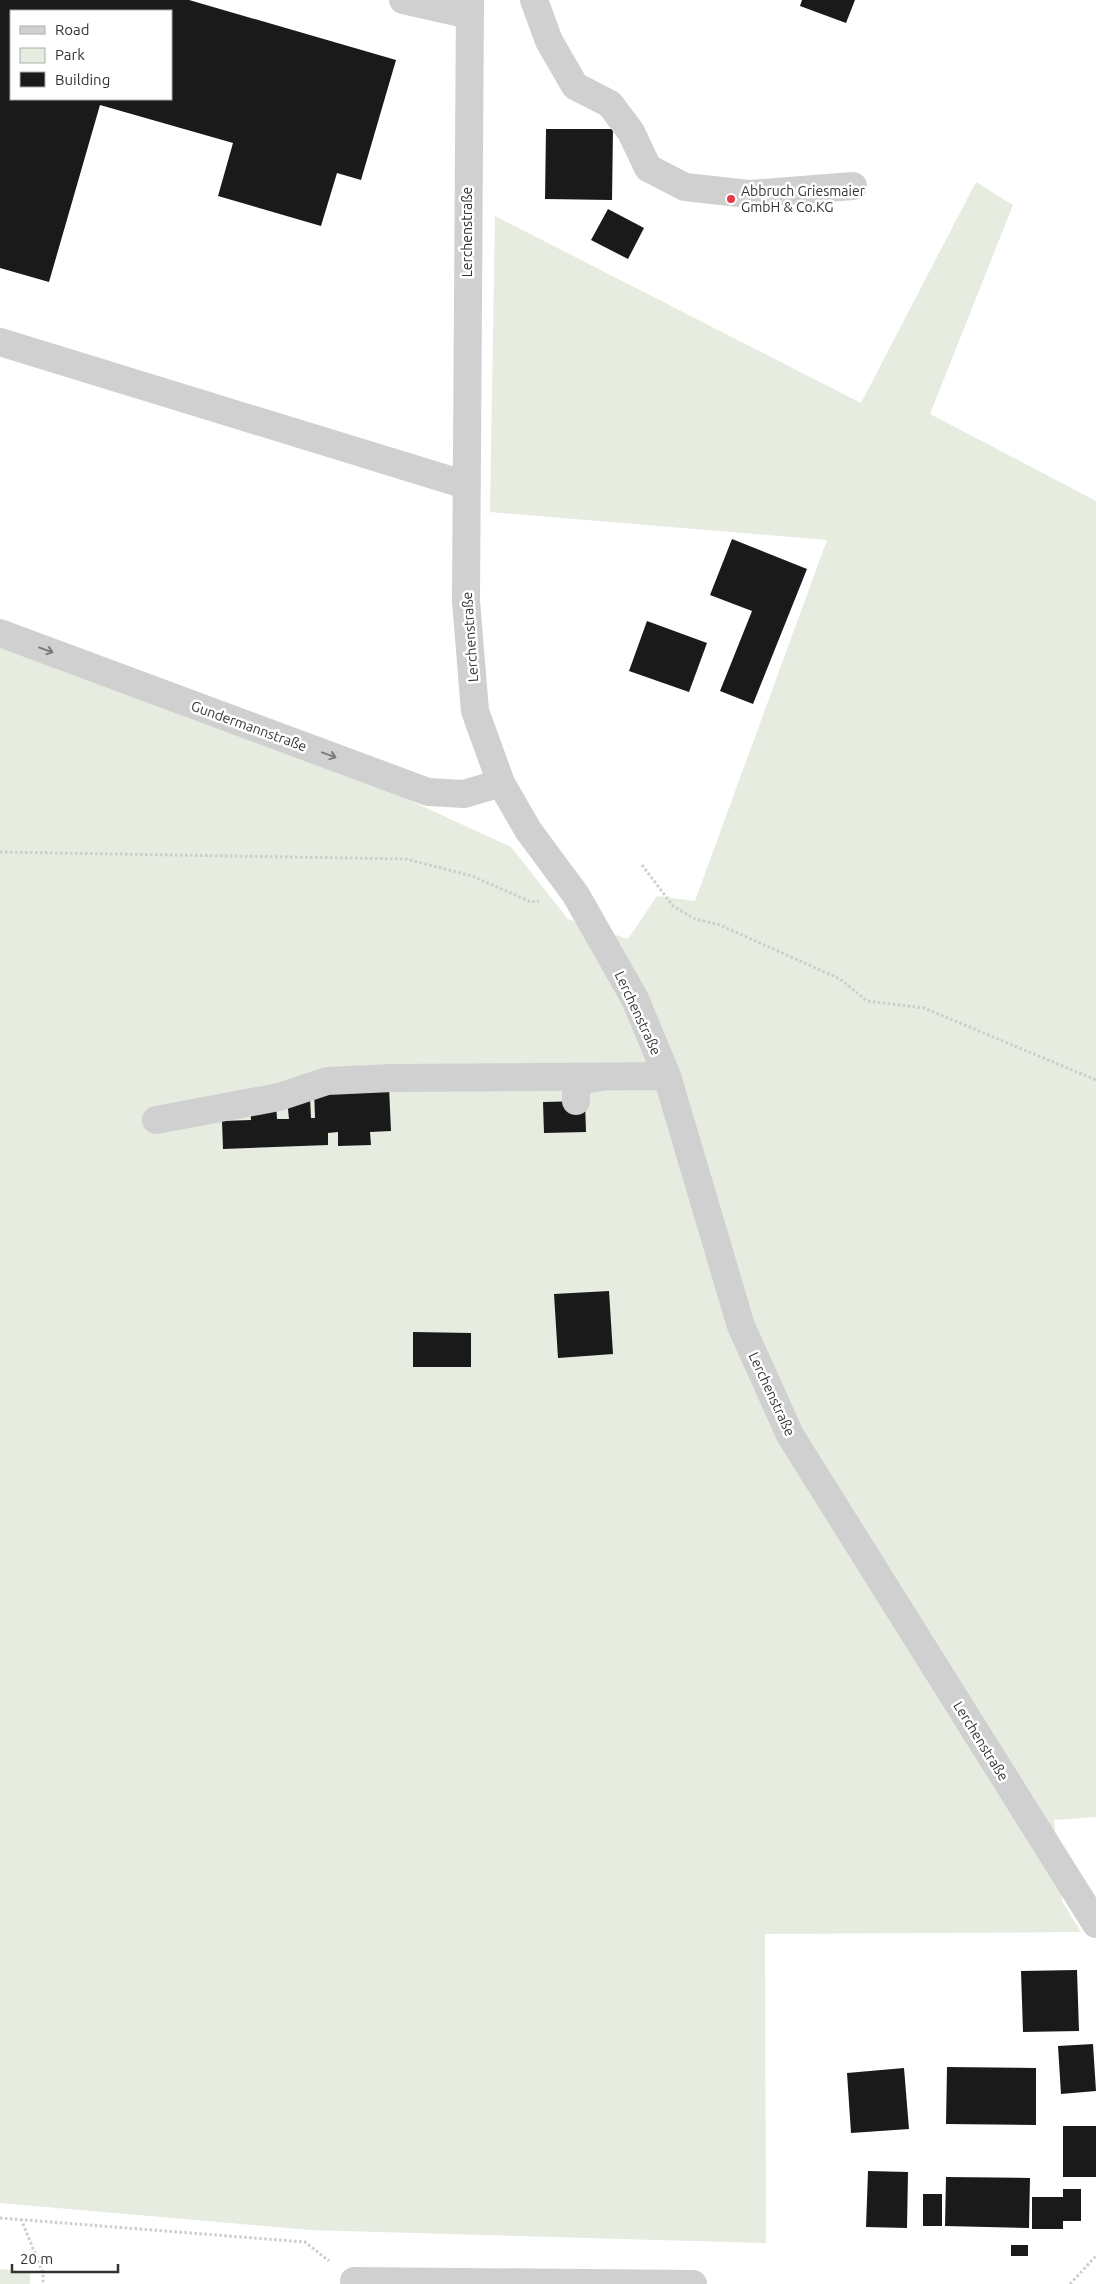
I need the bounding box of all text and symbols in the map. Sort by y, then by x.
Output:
legend [10,10,172,100]
text: Road [55,21,90,38]
text: Park [55,46,85,63]
text: Building [55,71,110,88]
place label: Abbruch Griesmaier GmbH & Co.KG [741,183,866,215]
street label: Lerchenstraße [459,187,475,277]
marker: Abbruch Griesmaier GmbH & Co.KG [725,193,737,205]
street label: Lerchenstraße [459,591,481,683]
one-way arrow [37,646,53,655]
street label: Gundermannstraße [189,698,309,754]
one-way arrow [321,751,336,761]
street label: Lerchenstraße [612,969,664,1057]
street label: Lerchenstraße [746,1350,798,1438]
street label: Lerchenstraße [950,1698,1012,1784]
scale bar [12,2242,119,2274]
text: 20 m [20,2250,53,2267]

